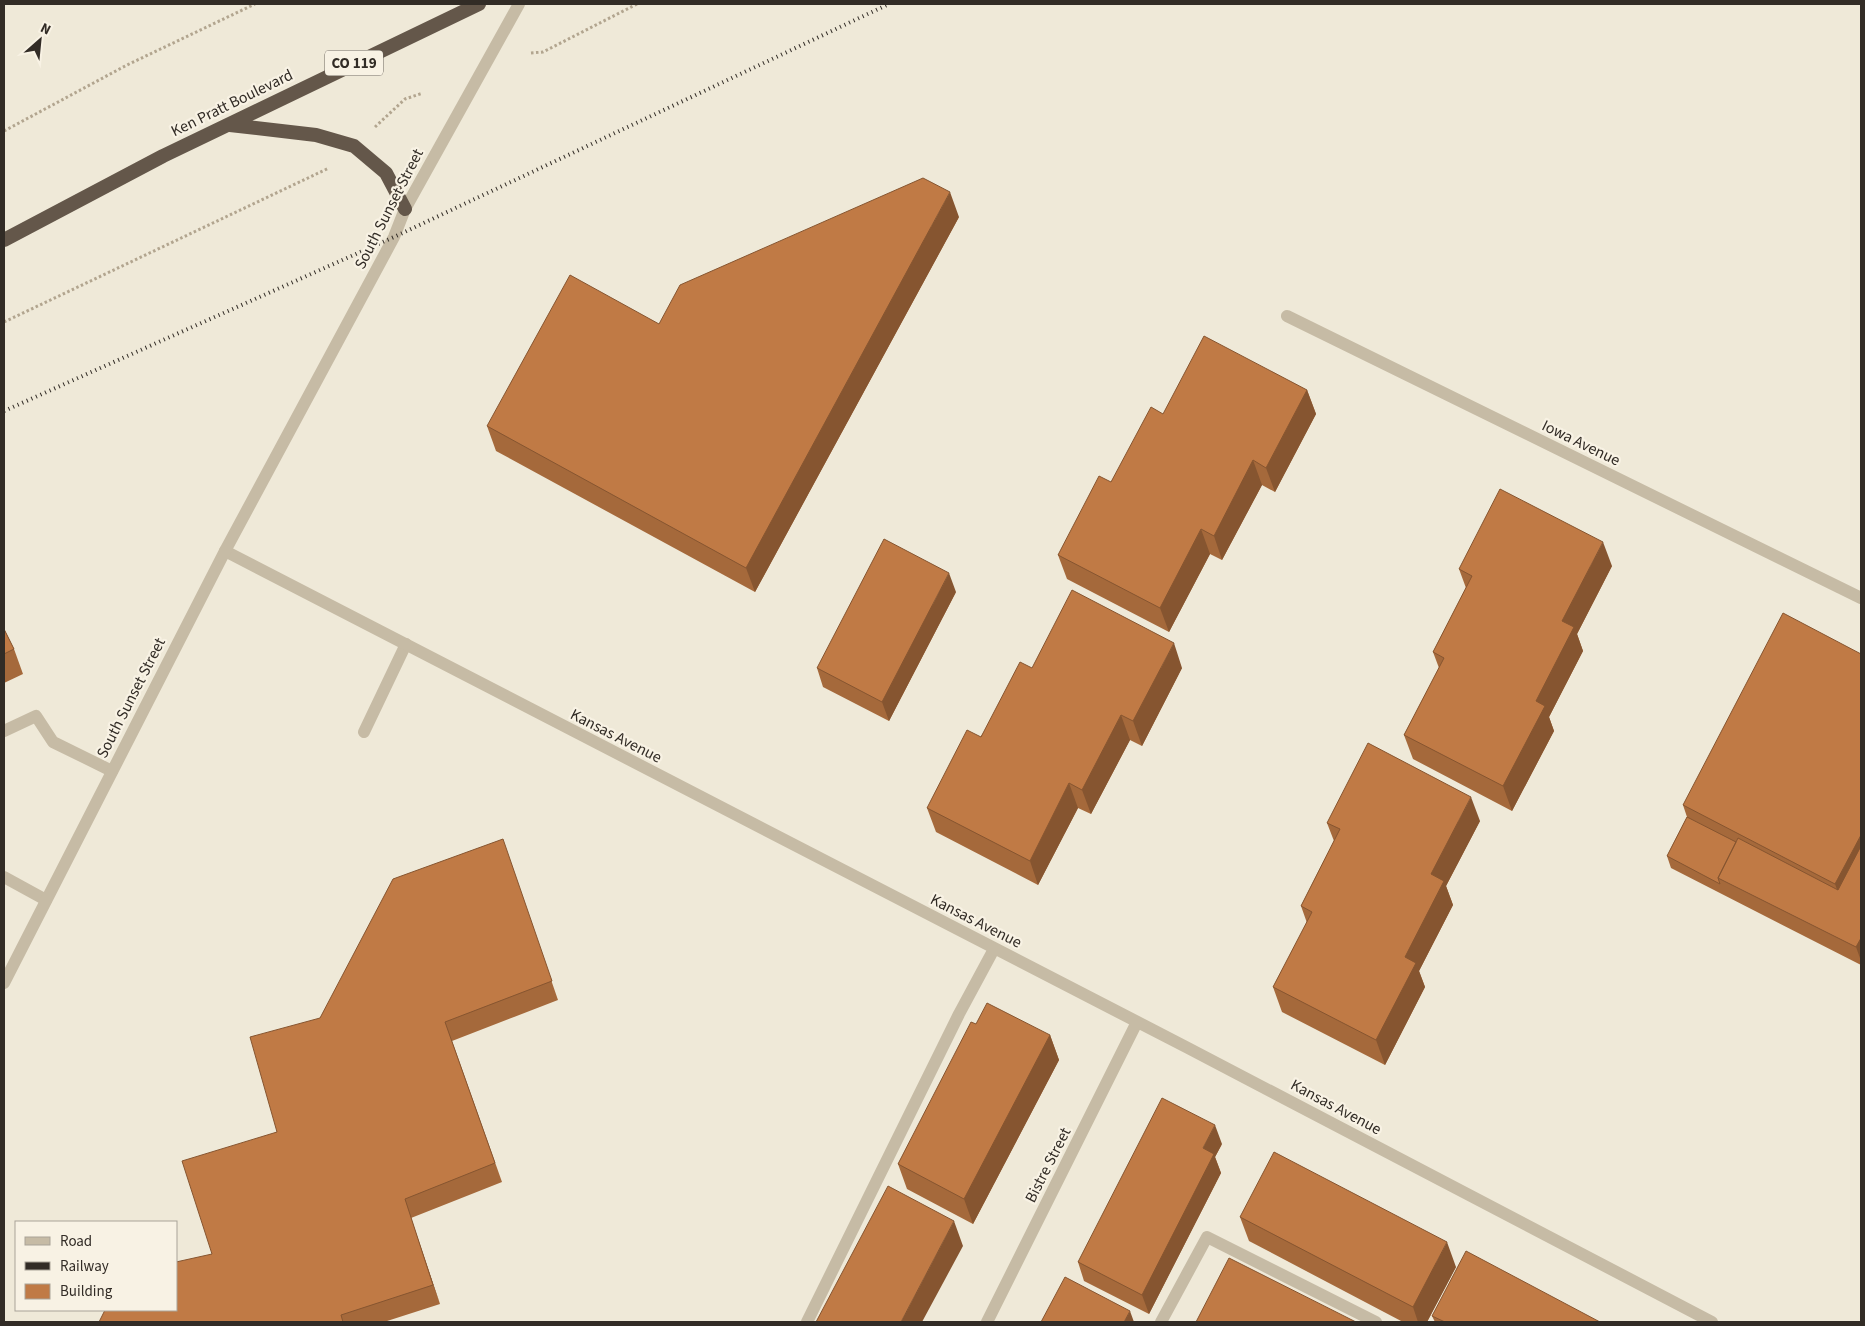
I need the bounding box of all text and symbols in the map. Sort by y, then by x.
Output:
north arrow [15,15,65,65]
text: N [37,18,54,40]
road number: CO 119 [325,50,383,76]
street label: Ken Pratt Boulevard [167,64,297,142]
street label: South Sunset Street [349,144,429,273]
street label: Iowa Avenue [1538,415,1624,471]
street label: South Sunset Street [91,633,171,762]
street label: Kansas Avenue [566,703,666,769]
street label: Kansas Avenue [926,888,1026,954]
street label: Kansas Avenue [1287,1074,1385,1140]
street label: Bistre Street [1020,1123,1077,1206]
legend [15,1221,178,1311]
text: Road [60,1231,92,1252]
text: Railway [60,1256,109,1277]
text: Building [60,1281,113,1302]

